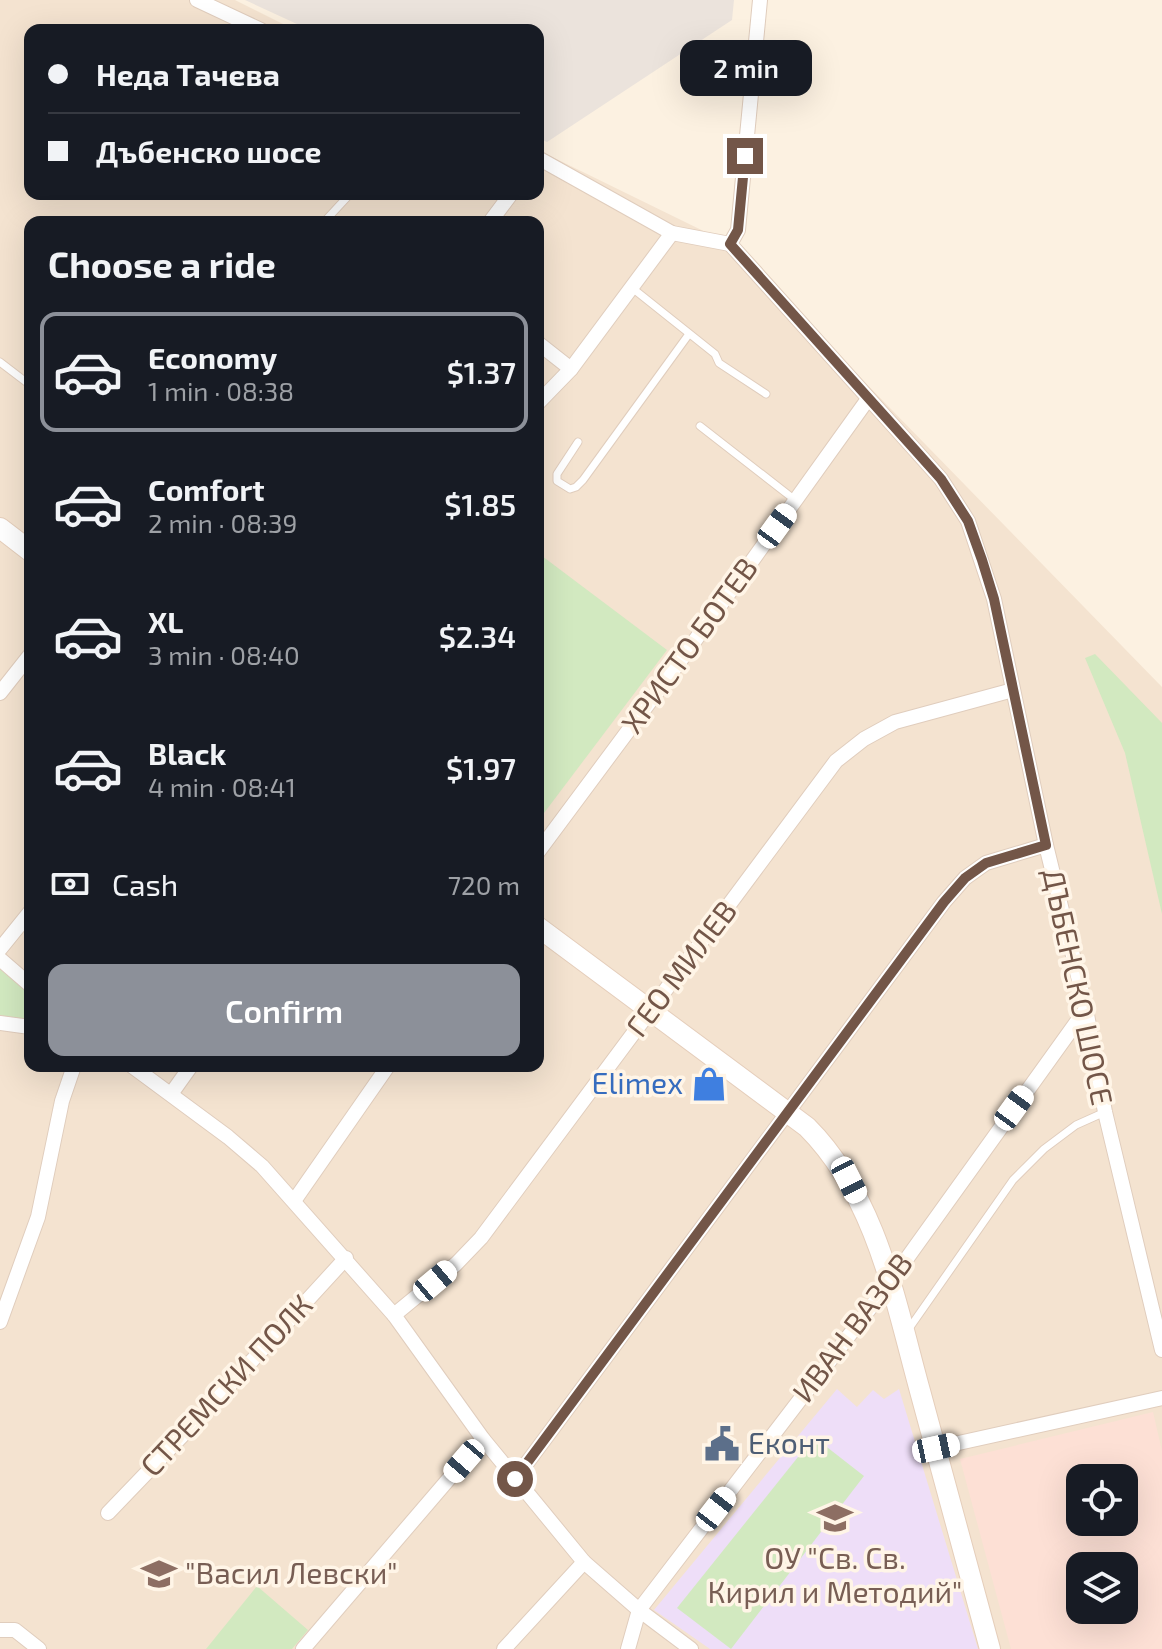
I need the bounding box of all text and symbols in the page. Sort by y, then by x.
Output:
callout: 2 min [679,40,811,96]
text: 2 min [713,52,779,83]
text: Неда Тачева [96,56,280,92]
text: Дъбенско шосе [96,133,322,169]
route end [727,138,763,174]
text: Choose a ride [48,242,276,285]
icon: car [52,336,124,408]
text: Economy [148,339,277,375]
text: $1.37 [447,354,516,390]
text: 1 min · 08:38 [148,375,294,406]
icon: car [52,468,124,540]
text: Comfort [148,471,265,507]
text: $1.85 [444,486,516,522]
car [753,500,801,552]
text: 2 min · 08:39 [148,507,297,538]
street label: ХРИСТО БОТЕВ [613,550,764,740]
icon: car [52,600,124,672]
text: XL [148,603,183,639]
text: $2.34 [439,618,516,654]
text: 3 min · 08:40 [148,639,300,670]
icon: car [52,732,124,804]
text: Black [148,735,226,771]
text: $1.97 [446,750,516,786]
text: 4 min · 08:41 [148,771,296,802]
icon: cash [48,862,92,906]
street label: ДЪБЕНСКО ШОСЕ [1036,865,1122,1108]
text: Cash [112,866,178,902]
text: 720 m [448,869,520,900]
street label: ГЕО МИЛЕВ [618,893,743,1043]
button: Confirm [48,964,520,1056]
place label: Elimex [592,1064,683,1100]
shop icon: Elimex [690,1065,728,1103]
car [990,1082,1038,1134]
car [827,1153,871,1207]
street label: ИВАН ВАЗОВ [784,1245,919,1408]
car [409,1256,461,1306]
street label: СТРЕМСКИ ПОЛК [132,1286,319,1483]
place label: Еконт [748,1424,830,1460]
public building icon: Еконт [703,1425,741,1463]
car [910,1431,962,1465]
car [439,1435,489,1487]
route start [497,1461,533,1497]
map controls [1066,1464,1138,1624]
button: locate [1066,1464,1138,1536]
car [692,1483,740,1535]
school or university icon: ОУ "Св. Св. Кирил и Методий" [816,1499,854,1537]
place label: ОУ "Св. Св. Кирил и Методий" [708,1539,962,1609]
button: layers [1066,1552,1138,1624]
place label: "Васил Левски" [185,1554,398,1590]
school or university icon: "Васил Левски" [140,1555,178,1593]

